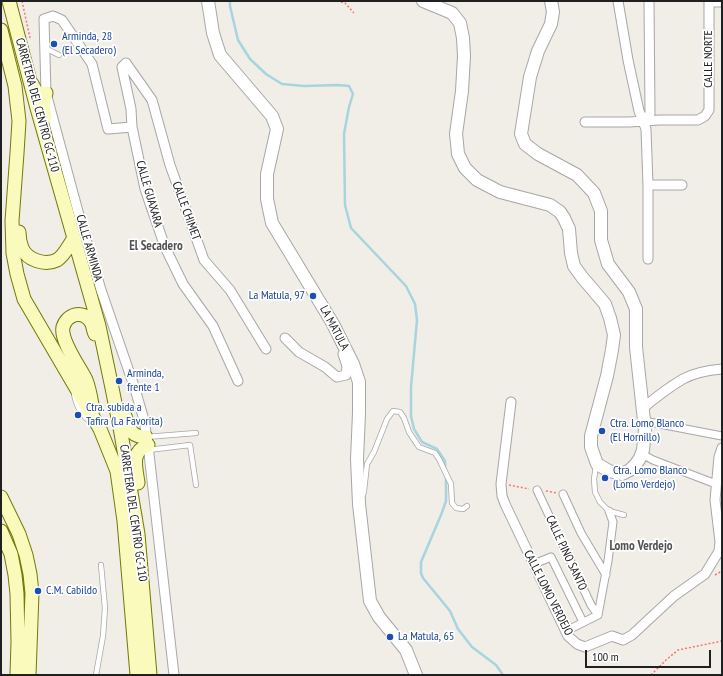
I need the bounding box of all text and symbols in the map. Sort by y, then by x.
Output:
place label: Arminda, 28 (El Secadero) [62,30,116,58]
street label: CALLE NORTE [702,30,716,88]
street label: CARRETERA DEL CENTRO GC-110 [12,36,62,174]
marker: Arminda, 28 (El Secadero) [49,39,59,49]
street label: CALLE GUAXARA [133,159,165,229]
street label: CALLE CHIMET [169,180,203,242]
street label: CALLE ARMINDA [73,213,105,283]
district label: El Secadero [129,238,183,254]
place label: La Matula, 97 [249,289,305,303]
marker: La Matula, 97 [308,291,318,301]
street label: LA MATULA [316,303,352,353]
place label: Arminda, frente 1 [127,367,164,395]
marker: Arminda, frente 1 [114,376,124,386]
place label: Ctra. subida a Tafira (La Favorita) [86,401,162,429]
marker: Ctra. subida a Tafira (La Favorita) [73,410,83,420]
place label: Ctra. Lomo Blanco (El Hornillo) [610,417,684,445]
marker: Ctra. Lomo Blanco (El Hornillo) [597,426,607,436]
street label: CARRETERA DEL CENTRO GC-110 [116,444,150,582]
place label: Ctra. Lomo Blanco (Lomo Verdejo) [613,464,687,492]
marker: Ctra. Lomo Blanco (Lomo Verdejo) [600,473,610,483]
street label: CALLE PINO SANTO [542,513,590,593]
district label: Lomo Verdejo [609,538,673,554]
street label: CALLE LOMO VERDEJO [520,548,576,638]
place label: C.M. Cabildo [46,584,97,598]
marker: C.M. Cabildo [33,586,43,596]
place label: La Matula, 65 [398,630,454,644]
marker: La Matula, 65 [385,632,395,642]
scale bar [587,642,713,668]
text: 100 m [592,649,619,664]

